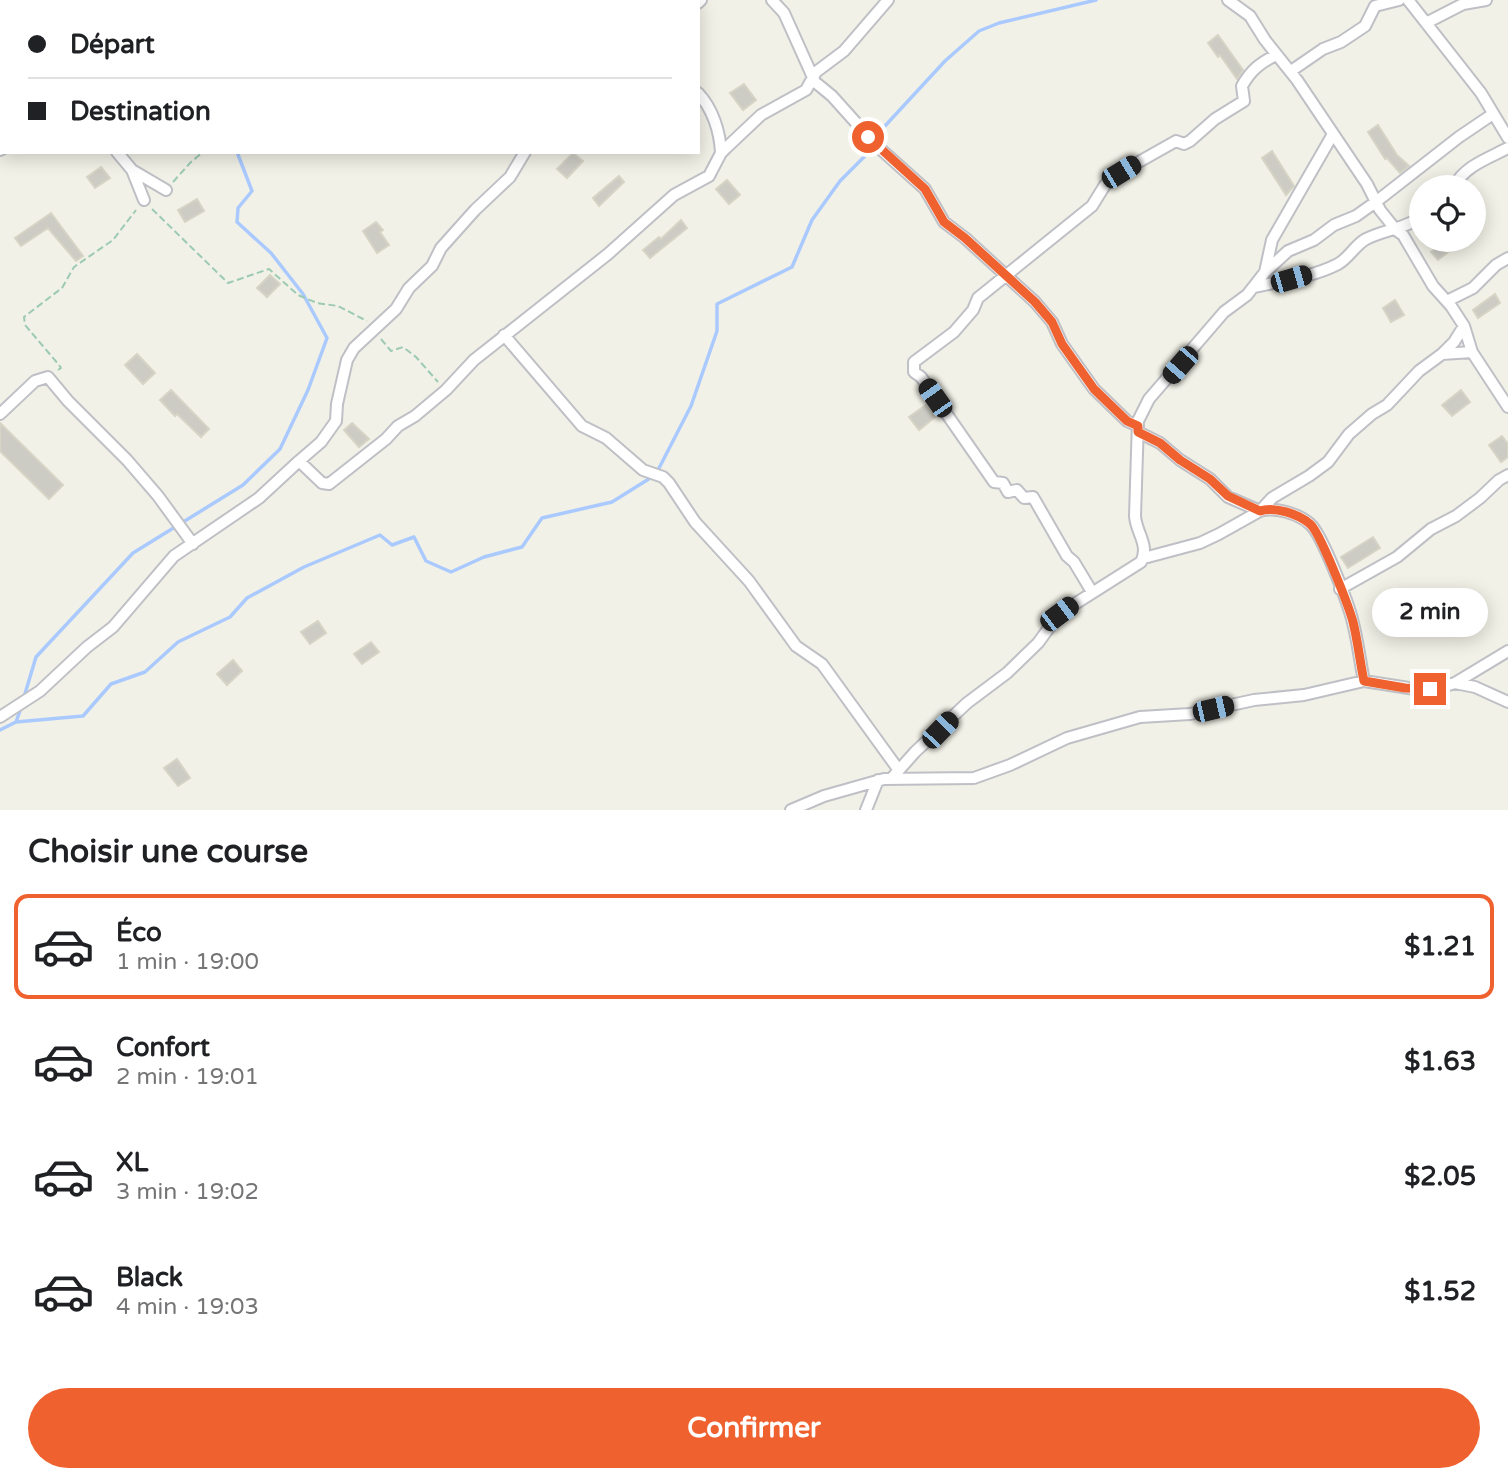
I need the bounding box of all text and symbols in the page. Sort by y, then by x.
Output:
text: Départ [70,29,155,60]
text: Destination [70,96,211,127]
route start [852,121,884,153]
car [1098,152,1145,192]
map controls [1409,175,1486,252]
button: locate [1409,175,1486,252]
car [1268,263,1315,295]
car [1159,342,1202,388]
car [915,375,956,421]
callout: 2 min [1372,588,1488,636]
car [1036,593,1083,635]
text: 2 min [1399,598,1461,626]
route end [1414,673,1446,705]
car [1191,694,1236,724]
car [918,708,963,752]
text: Choisir une course [28,833,308,871]
icon: car [32,915,95,978]
text: Éco [116,917,162,948]
text: $1.21 [1404,931,1476,962]
text: 1 min · 19:00 [116,948,259,976]
icon: car [32,1030,95,1093]
text: Confort [116,1032,210,1063]
text: $1.63 [1404,1046,1476,1077]
text: 2 min · 19:01 [116,1063,259,1091]
icon: car [32,1145,95,1208]
text: XL [116,1147,148,1178]
text: $2.05 [1404,1161,1476,1192]
text: 3 min · 19:02 [116,1178,259,1206]
icon: car [32,1260,95,1323]
text: Black [116,1262,183,1293]
text: $1.52 [1404,1276,1476,1307]
text: 4 min · 19:03 [116,1293,259,1321]
button: Confirmer [28,1388,1480,1468]

